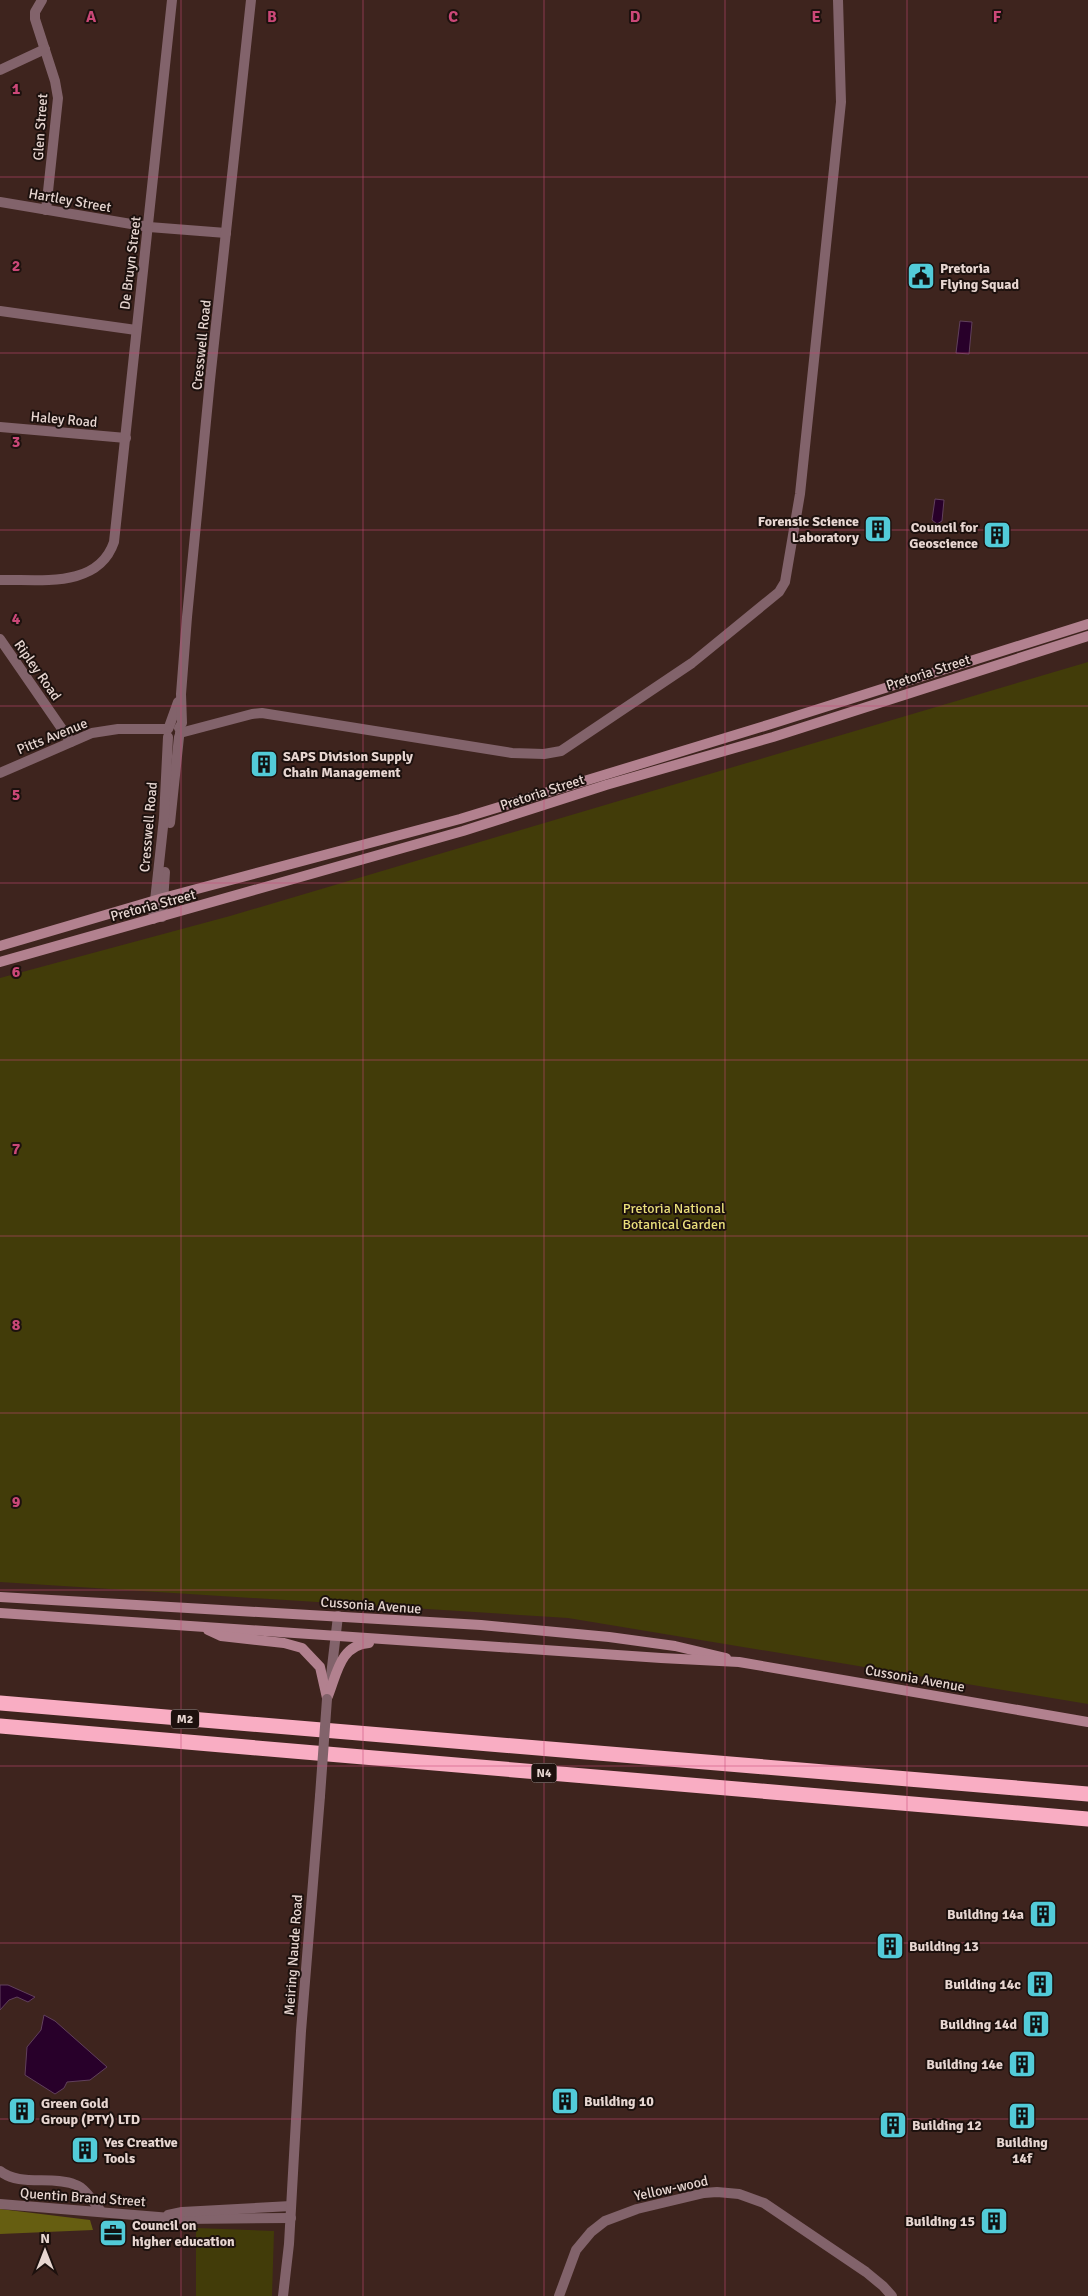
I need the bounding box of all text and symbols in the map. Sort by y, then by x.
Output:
text: A [86,7,97,27]
text: B [267,7,277,27]
text: C [448,7,458,27]
text: D [630,7,641,27]
text: E [811,7,821,27]
text: F [993,7,1002,27]
text: 1 [12,79,21,99]
street label: Glen Street [30,93,51,161]
street label: Hartley Street [27,185,113,216]
street label: De Bruyn Street [116,215,145,311]
text: 2 [12,256,20,276]
place label: Pretoria Flying Squad [940,260,1019,293]
public building icon: Pretoria Flying Squad [906,261,936,291]
street label: Cresswell Road [188,299,215,391]
street label: Haley Road [30,408,98,431]
text: 3 [12,432,20,452]
place label: Forensic Science Laboratory [758,513,859,546]
building icon: Forensic Science Laboratory [863,514,893,544]
place label: Council for Geoscience [909,519,978,552]
building icon: Council for Geoscience [982,520,1012,550]
text: 4 [12,609,21,629]
street label: Ripley Road [11,637,65,704]
street label: Pretoria Street [884,651,972,694]
street label: Pitts Avenue [14,715,90,758]
place label: SAPS Division Supply Chain Management [283,748,413,781]
building icon: SAPS Division Supply Chain Management [249,749,279,779]
street label: Pretoria Street [498,771,586,814]
street label: Cresswell Road [136,781,161,873]
text: 5 [12,785,20,805]
street label: Pretoria Street [109,886,198,925]
text: 6 [12,962,21,982]
text: 7 [12,1139,21,1159]
park label: Pretoria National Botanical Garden [622,1200,726,1233]
text: 8 [12,1315,21,1335]
text: 9 [12,1492,21,1512]
street label: Cussonia Avenue [320,1593,422,1617]
street label: Cussonia Avenue [864,1661,966,1696]
road number: M2 [171,1710,199,1728]
road number: N4 [532,1764,556,1782]
street label: Meiring Naude Road [281,1894,306,2016]
building icon: Building 14a [1028,1899,1058,1929]
place label: Building 14a [947,1906,1024,1923]
building icon: Building 13 [875,1931,905,1961]
place label: Building 13 [909,1938,979,1955]
building icon: Building 14c [1025,1969,1055,1999]
place label: Building 14c [945,1976,1021,1993]
building icon: Building 14d [1021,2009,1051,2039]
place label: Building 14d [940,2016,1017,2033]
building icon: Building 14e [1007,2049,1037,2079]
place label: Building 14e [926,2056,1003,2073]
building icon: Building 10 [550,2086,580,2116]
place label: Building 10 [584,2093,654,2110]
place label: Green Gold Group (PTY) LTD [41,2095,140,2128]
building icon: Green Gold Group (PTY) LTD [7,2096,37,2126]
building icon: Building 14f [1007,2101,1037,2131]
building icon: Building 12 [878,2110,908,2140]
place label: Building 12 [912,2117,982,2134]
place label: Yes Creative Tools [103,2134,178,2167]
place label: Building 14f [996,2134,1048,2167]
building icon: Yes Creative Tools [70,2135,100,2165]
street label: Yellow-wood [633,2172,710,2205]
street label: Quentin Brand Street [20,2185,146,2210]
building icon: Building 15 [979,2206,1009,2236]
place label: Building 15 [905,2213,975,2230]
place label: Council on higher education [132,2217,235,2250]
office icon: Council on higher education [98,2218,128,2248]
north arrow [20,2226,70,2276]
text: N [40,2230,50,2247]

